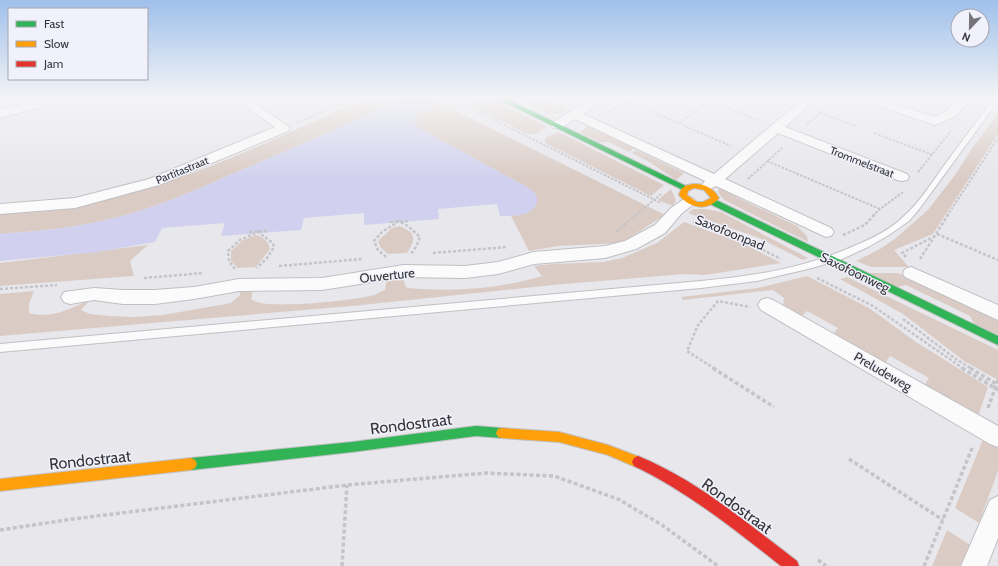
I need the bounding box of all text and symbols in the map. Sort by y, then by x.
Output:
legend [8,8,148,80]
north arrow [950,8,990,48]
text: Fast [44,16,64,31]
text: N [960,29,972,45]
text: Slow [44,36,69,51]
text: Jam [43,56,63,71]
street label: Trommelstraat [828,143,896,181]
street label: Partitastraat [154,153,211,187]
street label: Saxofoonpad [693,211,767,253]
street label: Saxofoonweg [818,248,893,296]
street label: Ouverture [359,264,416,286]
street label: Preludeweg [851,348,915,394]
street label: Rondostraat [369,409,454,438]
street label: Rondostraat [48,446,133,474]
street label: Rondostraat [698,474,776,538]

